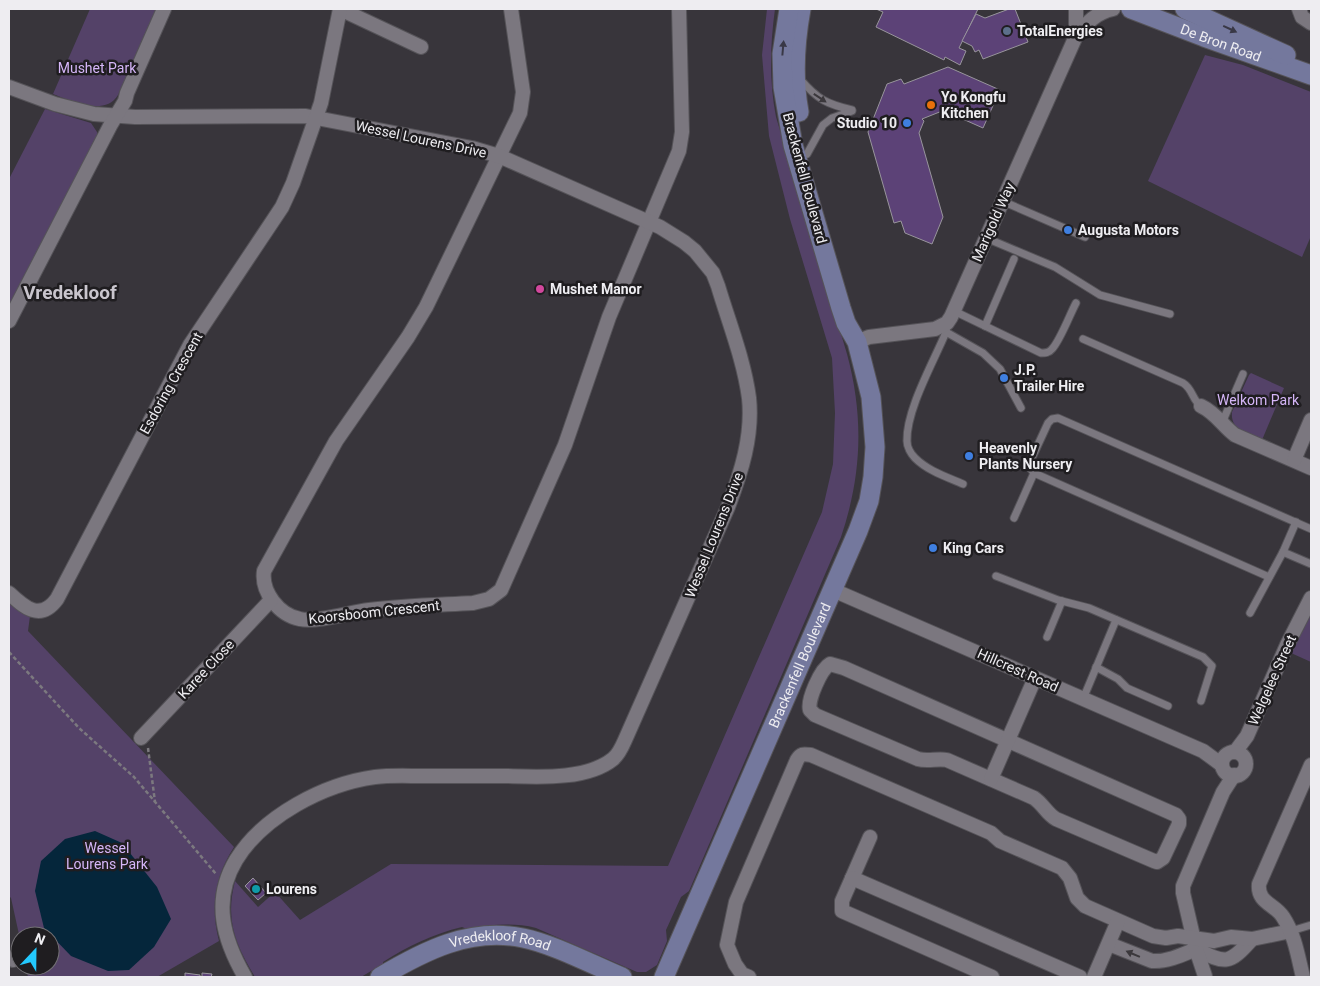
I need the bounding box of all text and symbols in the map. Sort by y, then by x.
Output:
street label: De Bron Road [1178,21,1263,65]
place label: TotalEnergies [1017,23,1103,39]
marker: TotalEnergies [1001,25,1013,37]
one-way arrow [1223,25,1237,33]
one-way arrow [779,39,787,55]
park label: Mushet Park [58,60,137,76]
place label: Yo Kongfu Kitchen [941,89,1006,121]
one-way arrow [814,93,827,103]
marker: Yo Kongfu Kitchen [925,99,937,111]
street label: Brackenfell Boulevard [780,111,830,245]
place label: Studio 10 [837,115,897,131]
street label: Wessel Lourens Drive [354,117,488,161]
marker: Studio 10 [901,117,913,129]
street label: Marigold Way [968,180,1018,264]
place label: Augusta Motors [1078,222,1179,238]
marker: Augusta Motors [1062,224,1074,236]
district label: Vredekloof [23,281,117,304]
place label: Mushet Manor [550,281,642,297]
marker: Mushet Manor [534,283,546,295]
street label: Esdoring Crescent [136,329,206,437]
place label: J.P. Trailer Hire [1014,362,1085,394]
marker: J.P. Trailer Hire [998,372,1010,384]
park label: Welkom Park [1217,392,1300,408]
place label: Heavenly Plants Nursery [979,440,1073,472]
marker: Heavenly Plants Nursery [963,450,975,462]
street label: Wessel Lourens Drive [682,470,746,600]
place label: King Cars [943,540,1004,556]
marker: King Cars [927,542,939,554]
street label: Koorsboom Crescent [308,597,441,627]
street label: Brackenfell Boulevard [765,600,834,730]
street label: Welgelee Street [1245,632,1299,728]
street label: Karee Close [175,636,237,702]
street label: Hillcrest Road [975,645,1061,695]
park label: Wessel Lourens Park [66,840,149,872]
place label: Lourens [266,881,317,897]
marker: Lourens [250,883,262,895]
north arrow [10,926,60,976]
street label: Vredekloof Road [447,927,553,954]
text: N [32,930,47,948]
one-way arrow [1126,949,1140,957]

